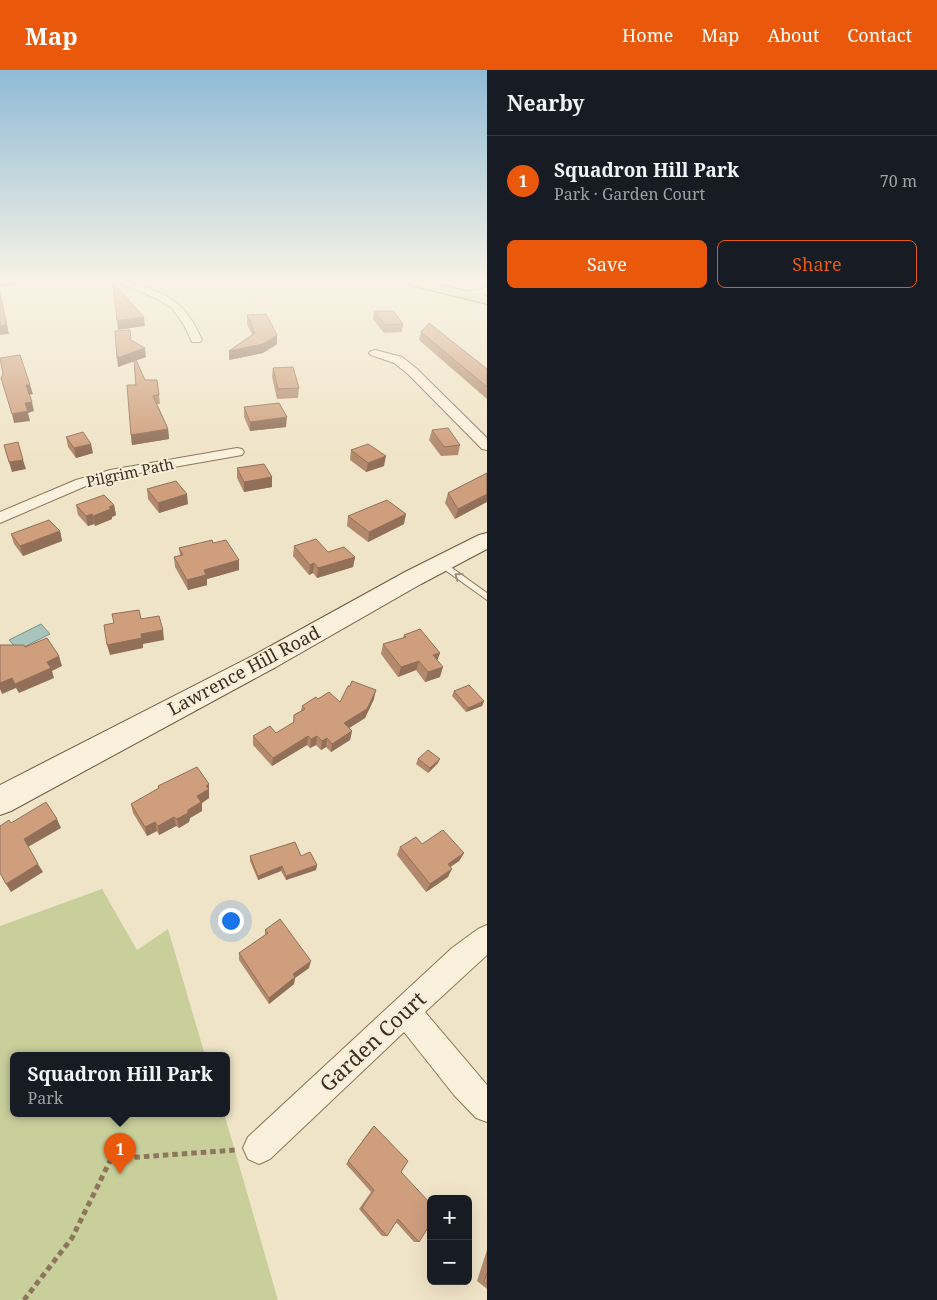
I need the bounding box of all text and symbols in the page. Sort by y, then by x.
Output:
text: Map [25,19,78,52]
text: Home [622,23,673,47]
text: Map [701,23,739,47]
text: About [767,23,819,47]
text: Contact [847,23,912,47]
text: Nearby [507,89,585,117]
text: Squadron Hill Park [554,157,739,183]
text: 1 [518,170,528,192]
text: 70 m [880,170,917,192]
text: Park · Garden Court [554,183,705,205]
button: Save [507,240,707,288]
button: Share [717,240,917,288]
street label: Pilgrim Path [84,453,176,491]
one-way arrow [455,573,464,581]
street label: Lawrence Hill Road [163,620,324,720]
your location [218,908,244,934]
street label: Garden Court [313,985,431,1098]
popup [10,1052,230,1117]
text: Squadron Hill Park [27,1061,213,1087]
text: Park [27,1087,63,1109]
pin: 1 [104,1133,136,1174]
map controls [427,1195,472,1285]
button: + [427,1195,472,1240]
button: − [427,1240,472,1285]

